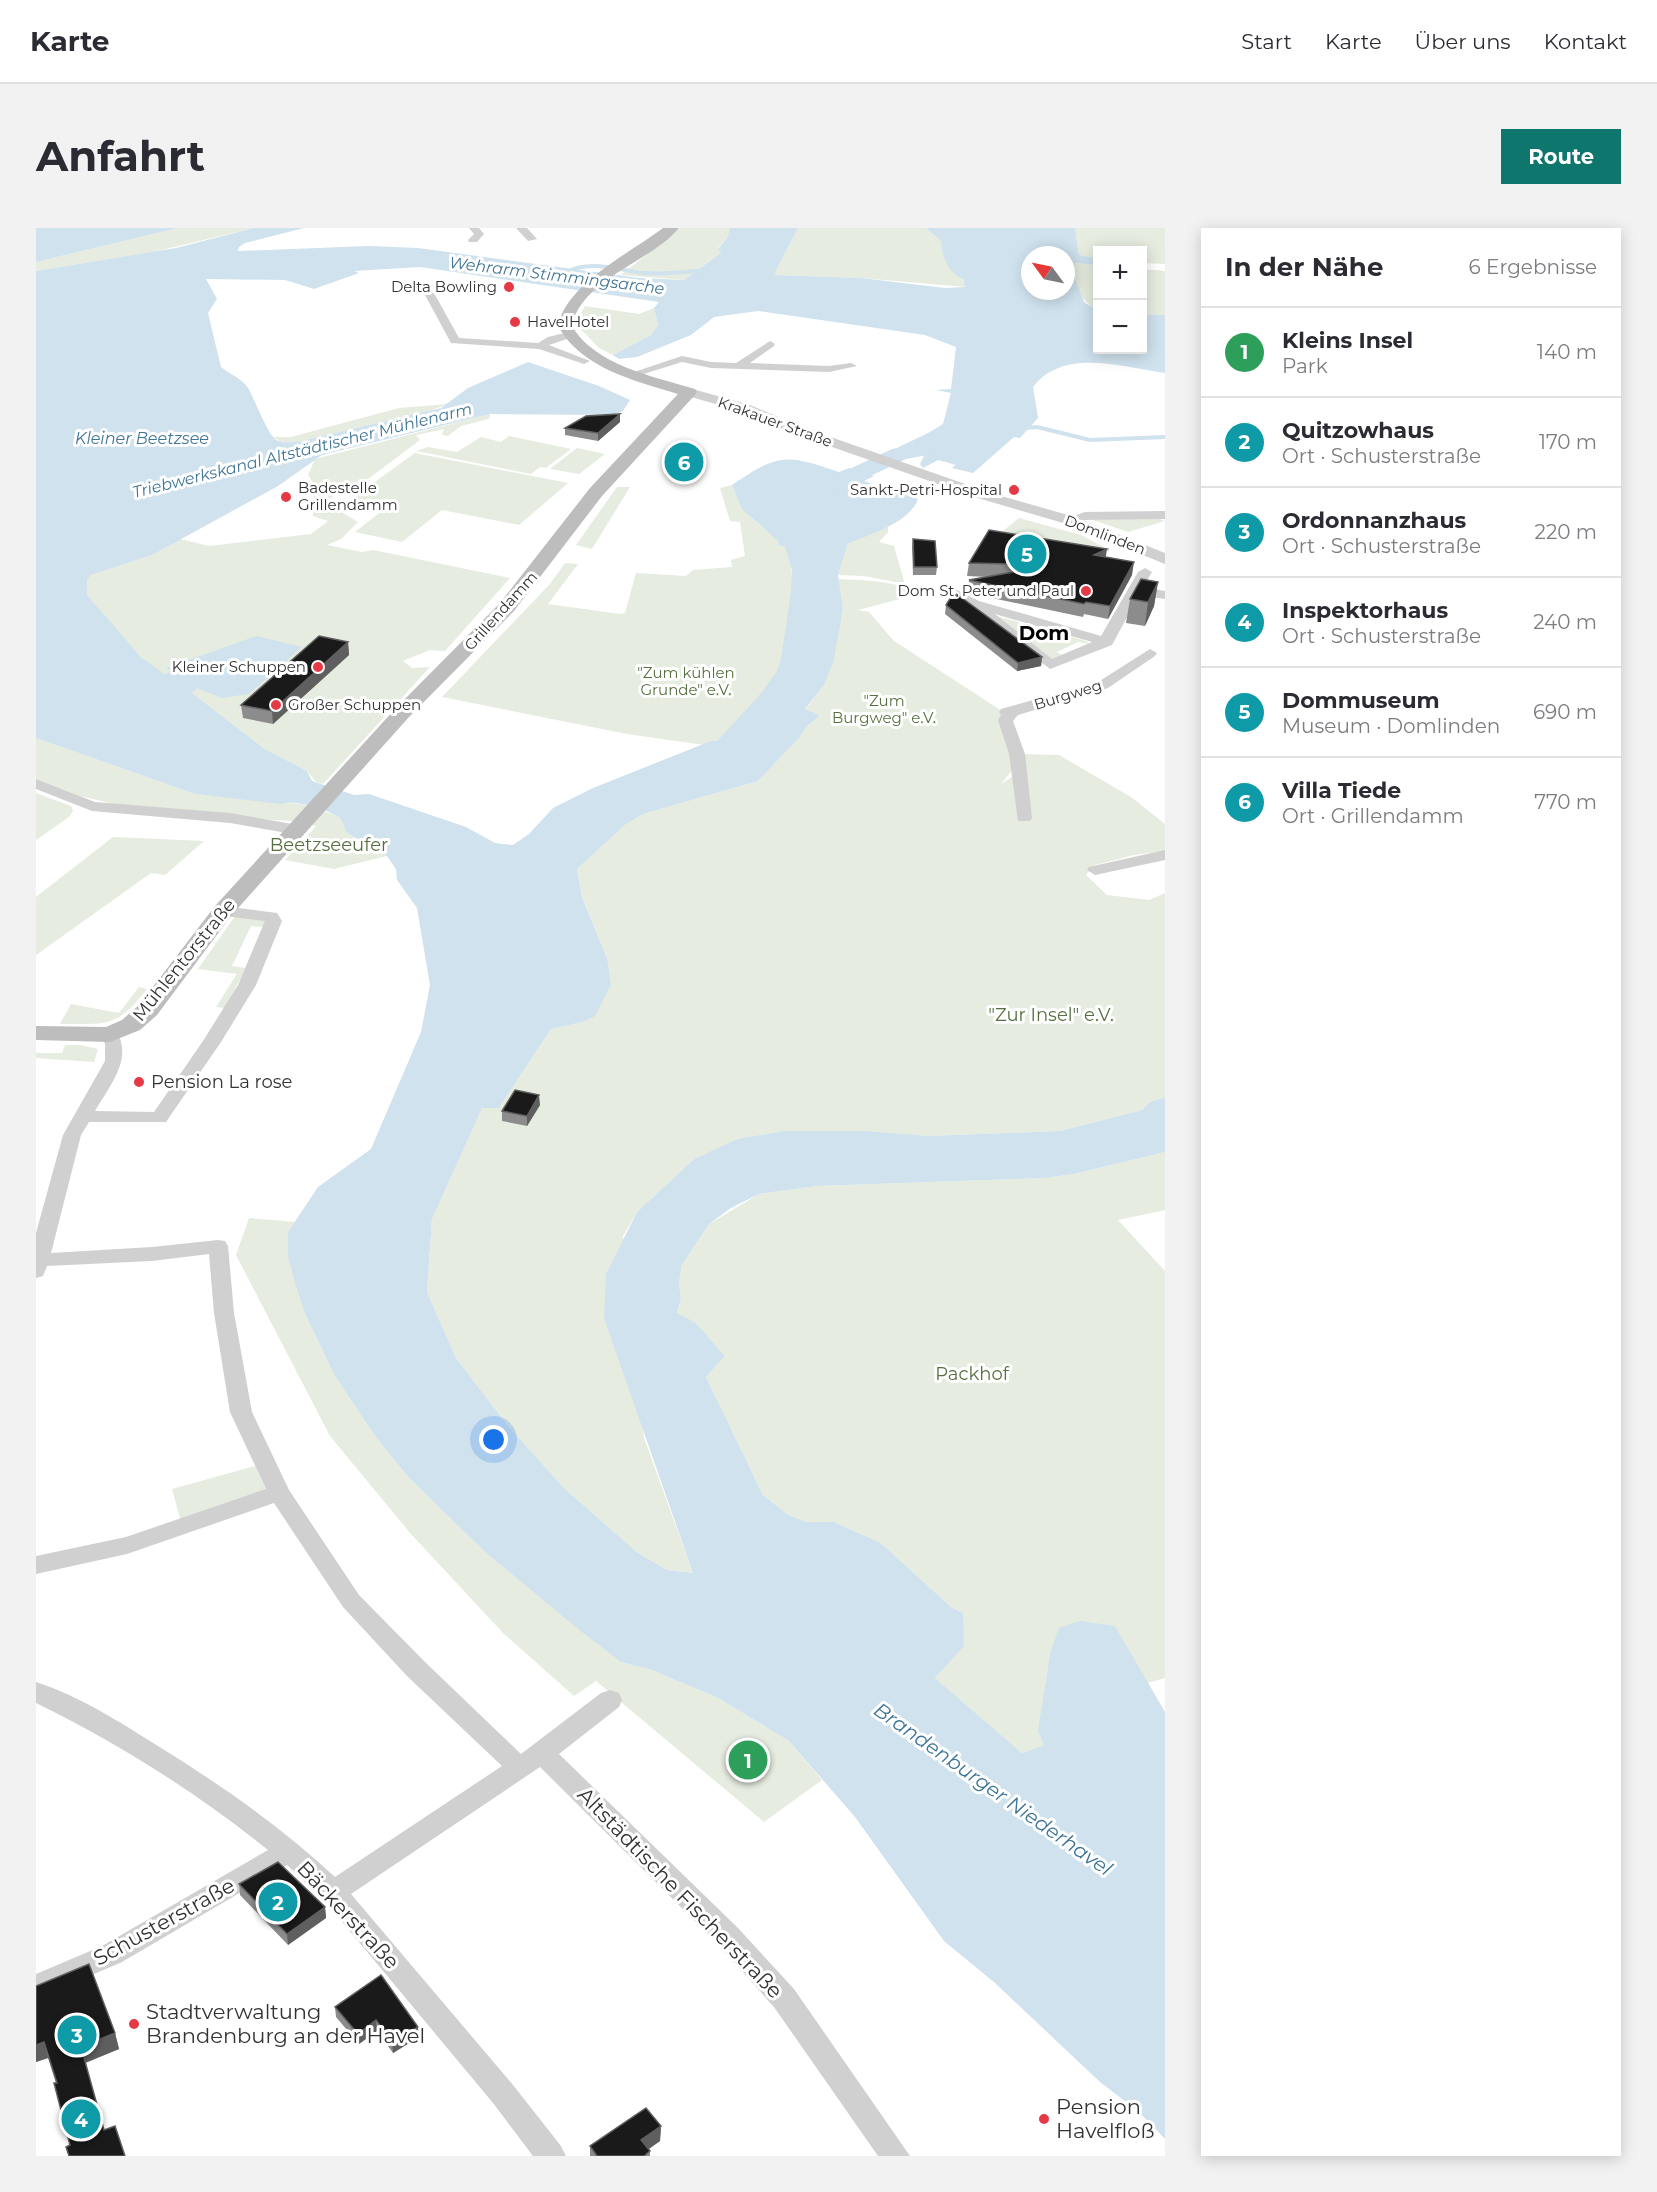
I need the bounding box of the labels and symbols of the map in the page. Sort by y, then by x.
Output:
north arrow [1021,246,1075,300]
water label: Wehrarm Stimmingsarche [448,253,666,298]
place label: Delta Bowling [391,277,497,296]
marker: Delta Bowling [502,280,516,294]
place label: HavelHotel [527,312,609,331]
marker: HavelHotel [508,315,522,329]
street label: Krakauer Straße [715,392,835,451]
water label: Triebwerkskanal Altstädtischer Mühlenarm [130,399,474,502]
water label: Kleiner Beetzsee [75,429,209,448]
pin: 6 [664,440,704,484]
place label: Badestelle Grillendamm [298,478,398,514]
place label: Sankt-Petri-Hospital [850,480,1002,499]
marker: Sankt-Petri-Hospital [1007,483,1021,497]
marker: Badestelle Grillendamm [279,490,293,504]
street label: Domlinden [1062,510,1148,559]
pin: 5 [1008,532,1046,576]
street label: Grillendamm [460,567,541,654]
place label: Dom St. Peter und Paul [898,581,1074,600]
marker: Dom St. Peter und Paul [1079,584,1093,598]
district label: Dom [1019,621,1069,645]
place label: Kleiner Schuppen [172,657,306,676]
marker: Kleiner Schuppen [311,660,325,674]
park label: "Zum kühlen Grunde" e.V. [637,663,735,699]
street label: Burgweg [1032,675,1104,714]
park label: "Zum Burgweg" e.V. [832,691,936,727]
place label: Großer Schuppen [288,695,421,714]
marker: Großer Schuppen [269,698,283,712]
park label: Beetzseeufer [270,834,388,856]
street label: Mühlentorstraße [128,894,240,1026]
park label: "Zur Insel" e.V. [988,1004,1114,1026]
place label: Pension La rose [151,1071,293,1093]
marker: Pension La rose [132,1075,146,1089]
park label: Packhof [935,1363,1010,1385]
your location [479,1425,508,1454]
water label: Brandenburger Niederhavel [869,1697,1117,1881]
pin: 1 [728,1738,768,1783]
street label: Altstädtische Fischerstraße [573,1782,788,2003]
street label: Bäckerstraße [292,1855,405,1974]
street label: Schusterstraße [89,1872,239,1971]
pin: 2 [258,1880,298,1924]
place label: Stadtverwaltung Brandenburg an der Havel [146,1999,425,2048]
pin: 3 [58,2012,96,2058]
marker: Stadtverwaltung Brandenburg an der Havel [127,2017,141,2031]
place label: Pension Havelfloß [1056,2094,1154,2143]
pin: 4 [62,2096,100,2142]
marker: Pension Havelfloß [1037,2112,1051,2126]

